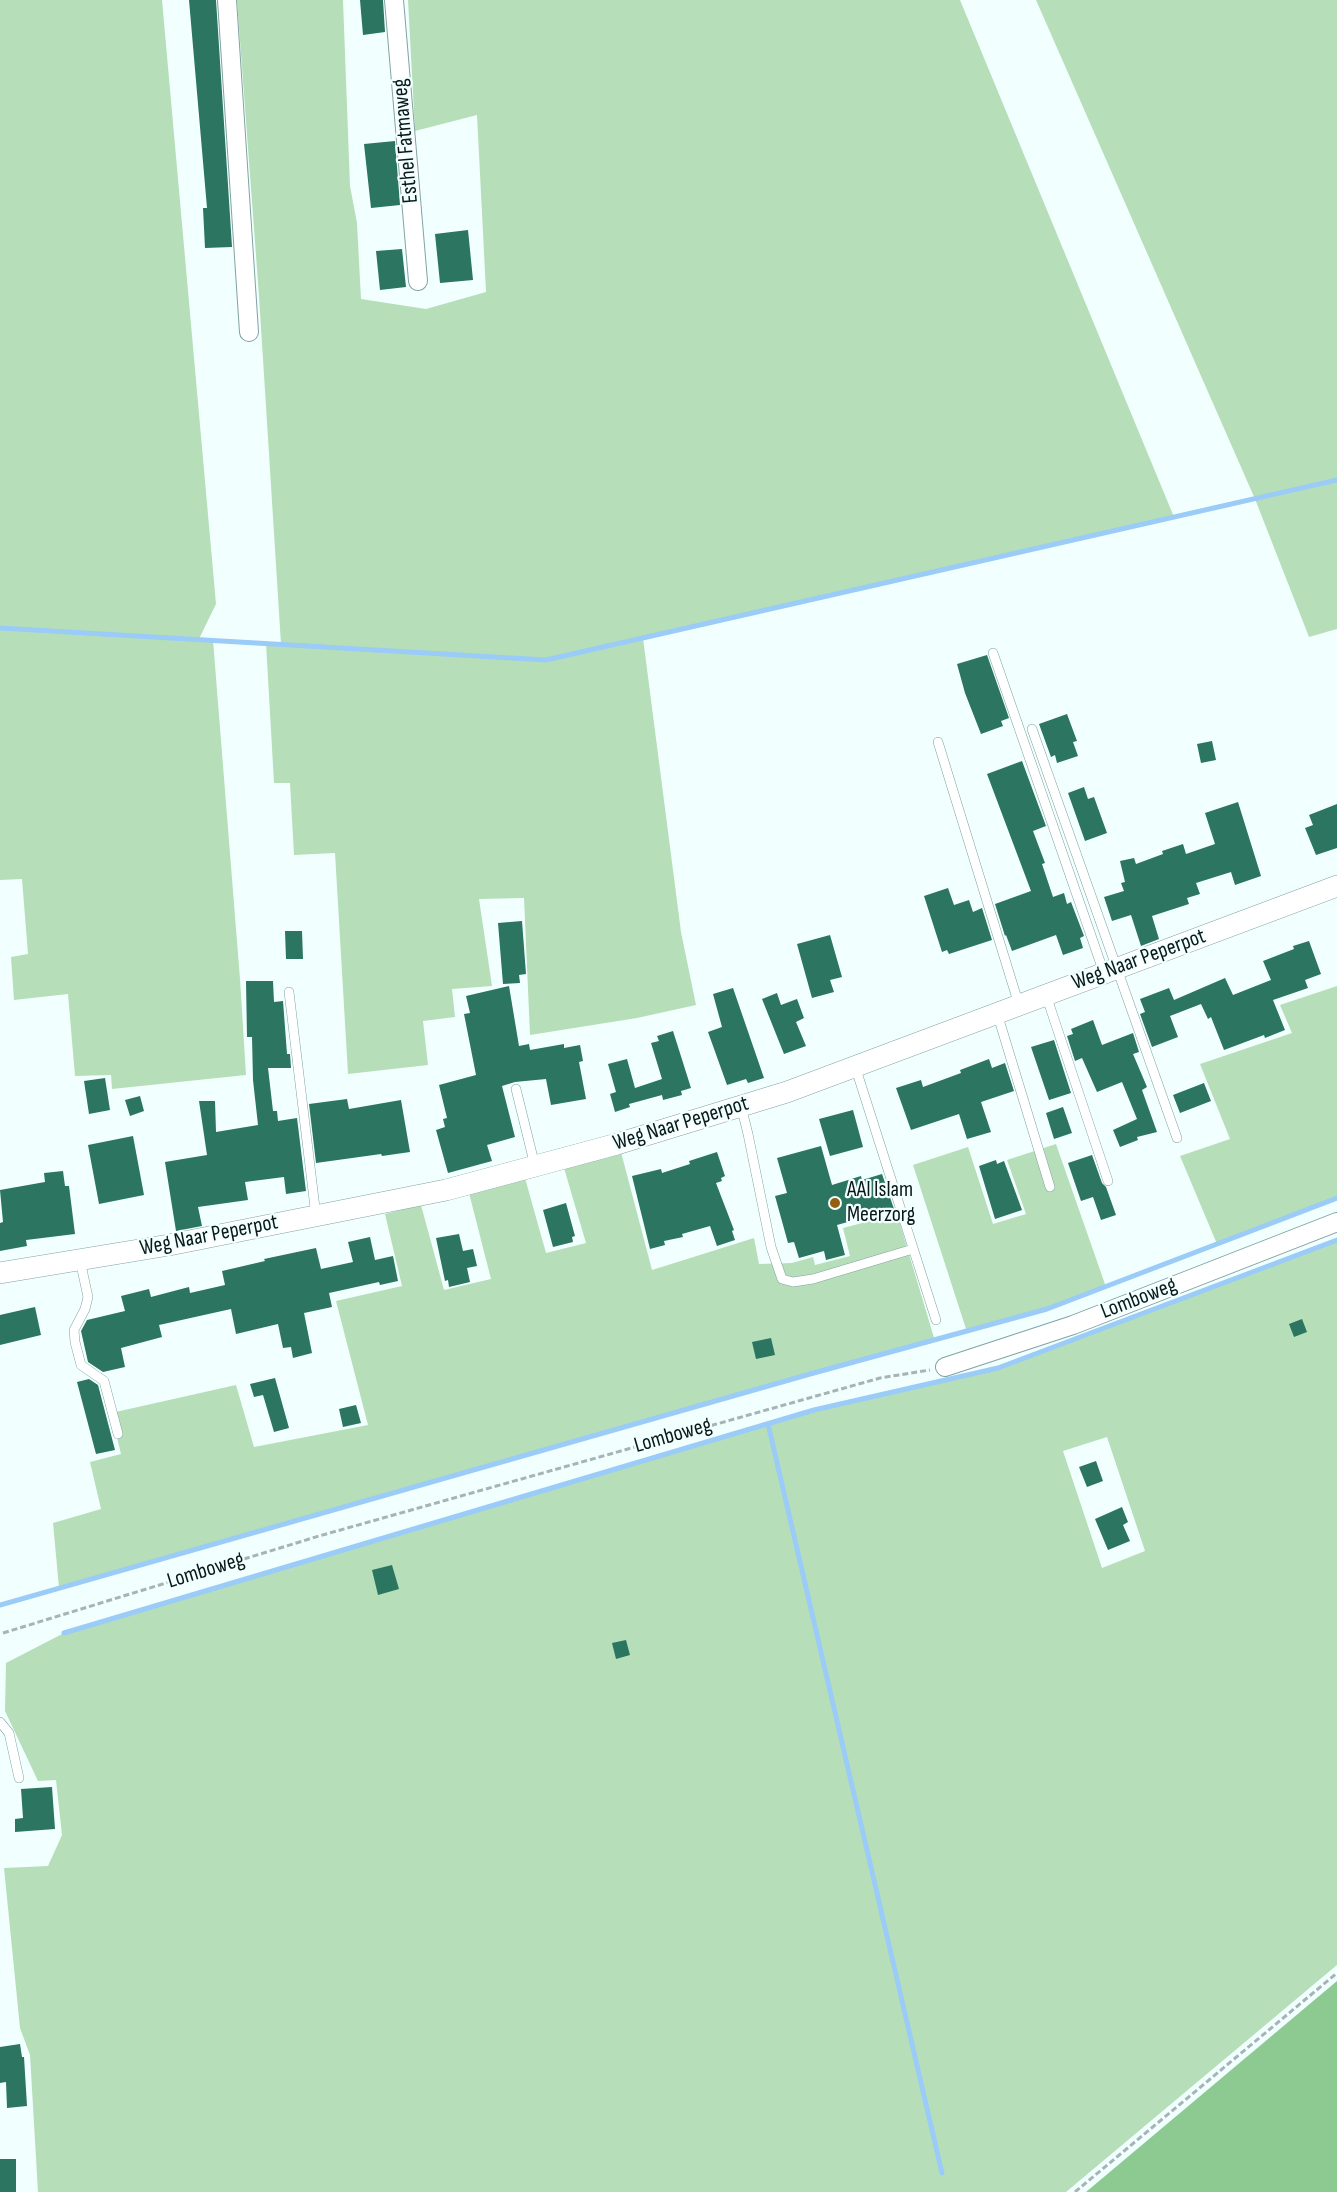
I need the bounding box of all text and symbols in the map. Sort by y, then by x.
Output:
street label: Esthel Fatmaweg [387,78,425,204]
street label: Weg Naar Peperpot [1069,924,1209,996]
street label: Weg Naar Peperpot [610,1091,752,1157]
place label: AAI Islam Meerzorg [847,1177,915,1228]
marker: AAI Islam Meerzorg [828,1196,842,1210]
street label: Weg Naar Peperpot [138,1210,280,1262]
street label: Lomboweg [1097,1272,1181,1326]
street label: Lomboweg [631,1412,715,1460]
street label: Lomboweg [164,1547,248,1595]

